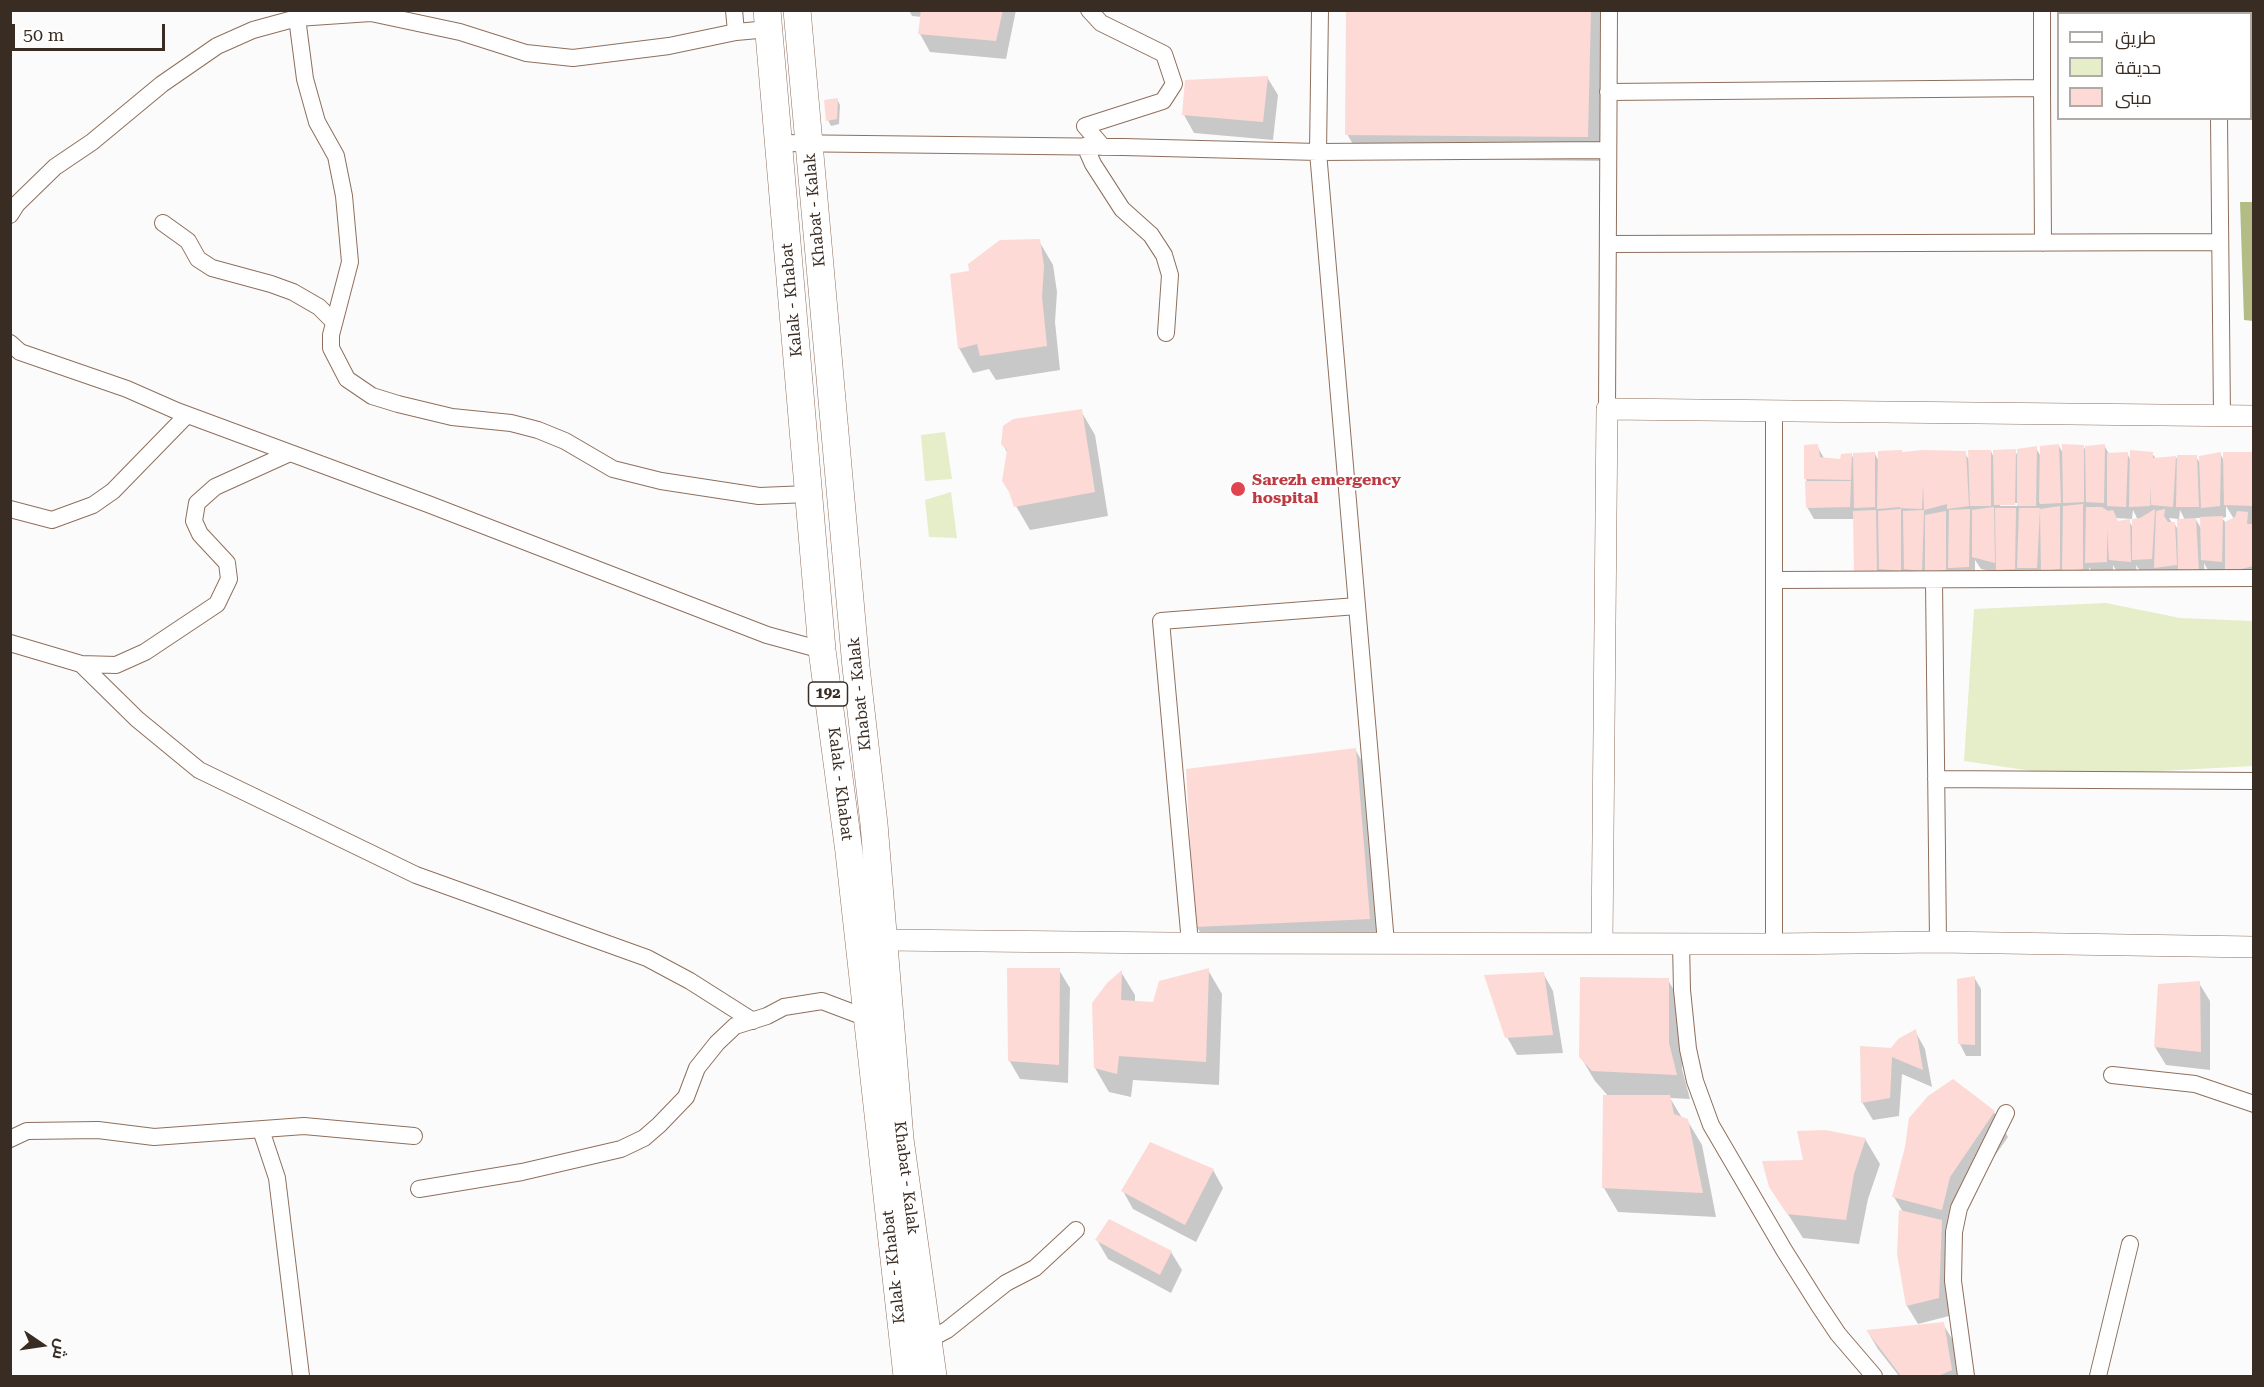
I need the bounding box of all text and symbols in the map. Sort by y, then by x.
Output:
scale bar [15,12,168,50]
legend [2057,12,2252,120]
text: 50 m [23,24,64,45]
text: طريق [2115,27,2156,48]
text: حديقة [2115,57,2161,78]
text: مبنى [2115,87,2152,108]
street label: Khabat - Kalak [800,152,830,268]
street label: Kalak - Khabat [777,242,807,358]
place label: Sarezh emergency hospital [1252,470,1401,508]
marker: Sarezh emergency hospital [1229,480,1247,498]
street label: Khabat - Kalak [844,636,876,752]
road number: 192 [808,682,848,706]
street label: Kalak - Khabat [824,726,856,842]
street label: Khabat - Kalak [890,1120,922,1236]
street label: Kalak - Khabat [878,1209,910,1325]
north arrow [12,1315,72,1375]
text: ش [48,1337,72,1361]

